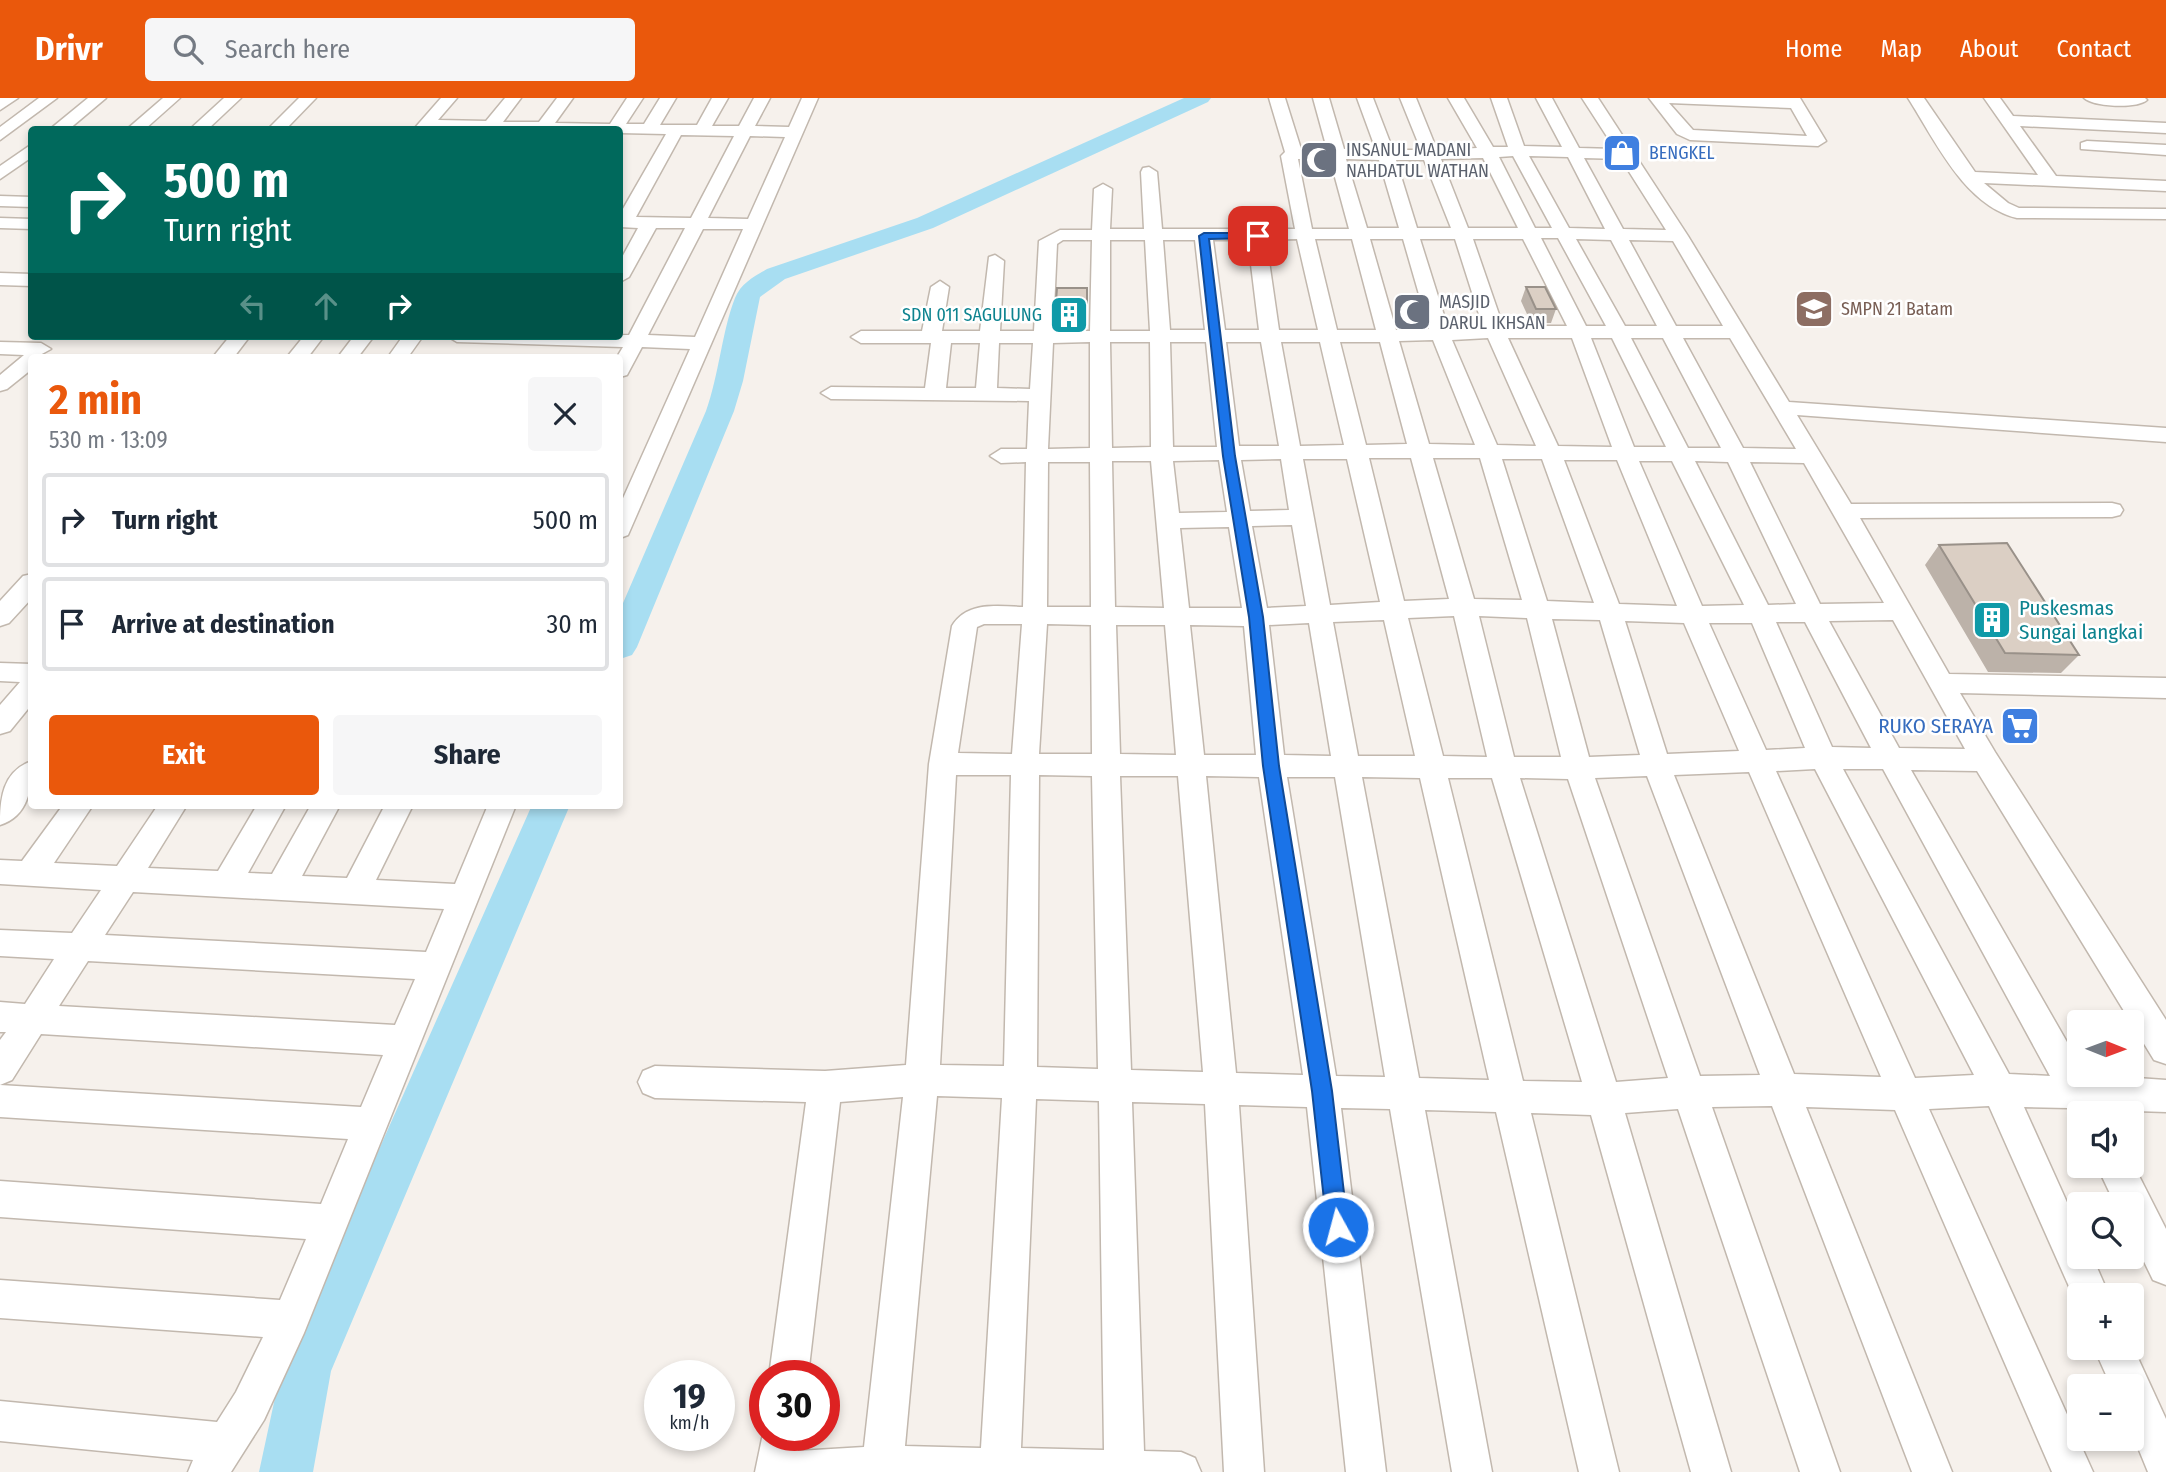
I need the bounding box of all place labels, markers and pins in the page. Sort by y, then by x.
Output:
shop icon: BENGKEL [1601,132,1643,174]
mosque icon: INSANUL MADANI NAHDATUL WATHAN [1298,139,1340,181]
place label: INSANUL MADANI NAHDATUL WATHAN [1346,139,1489,182]
place label: BENGKEL [1649,142,1714,164]
pin [1228,206,1288,266]
school or university icon: SMPN 21 Batam [1793,288,1835,330]
mosque icon: MASJID DARUL IKHSAN [1391,291,1433,333]
place label: MASJID DARUL IKHSAN [1439,291,1546,334]
building icon: SDN 011 SAGULUNG [1048,294,1090,336]
place label: SMPN 21 Batam [1841,298,1953,320]
place label: SDN 011 SAGULUNG [902,304,1042,326]
place label: Puskesmas Sungai langkai [2019,595,2143,645]
building icon: Puskesmas Sungai langkai [1971,599,2013,641]
supermarket icon: RUKO SERAYA [1999,705,2041,747]
place label: RUKO SERAYA [1878,713,1993,739]

